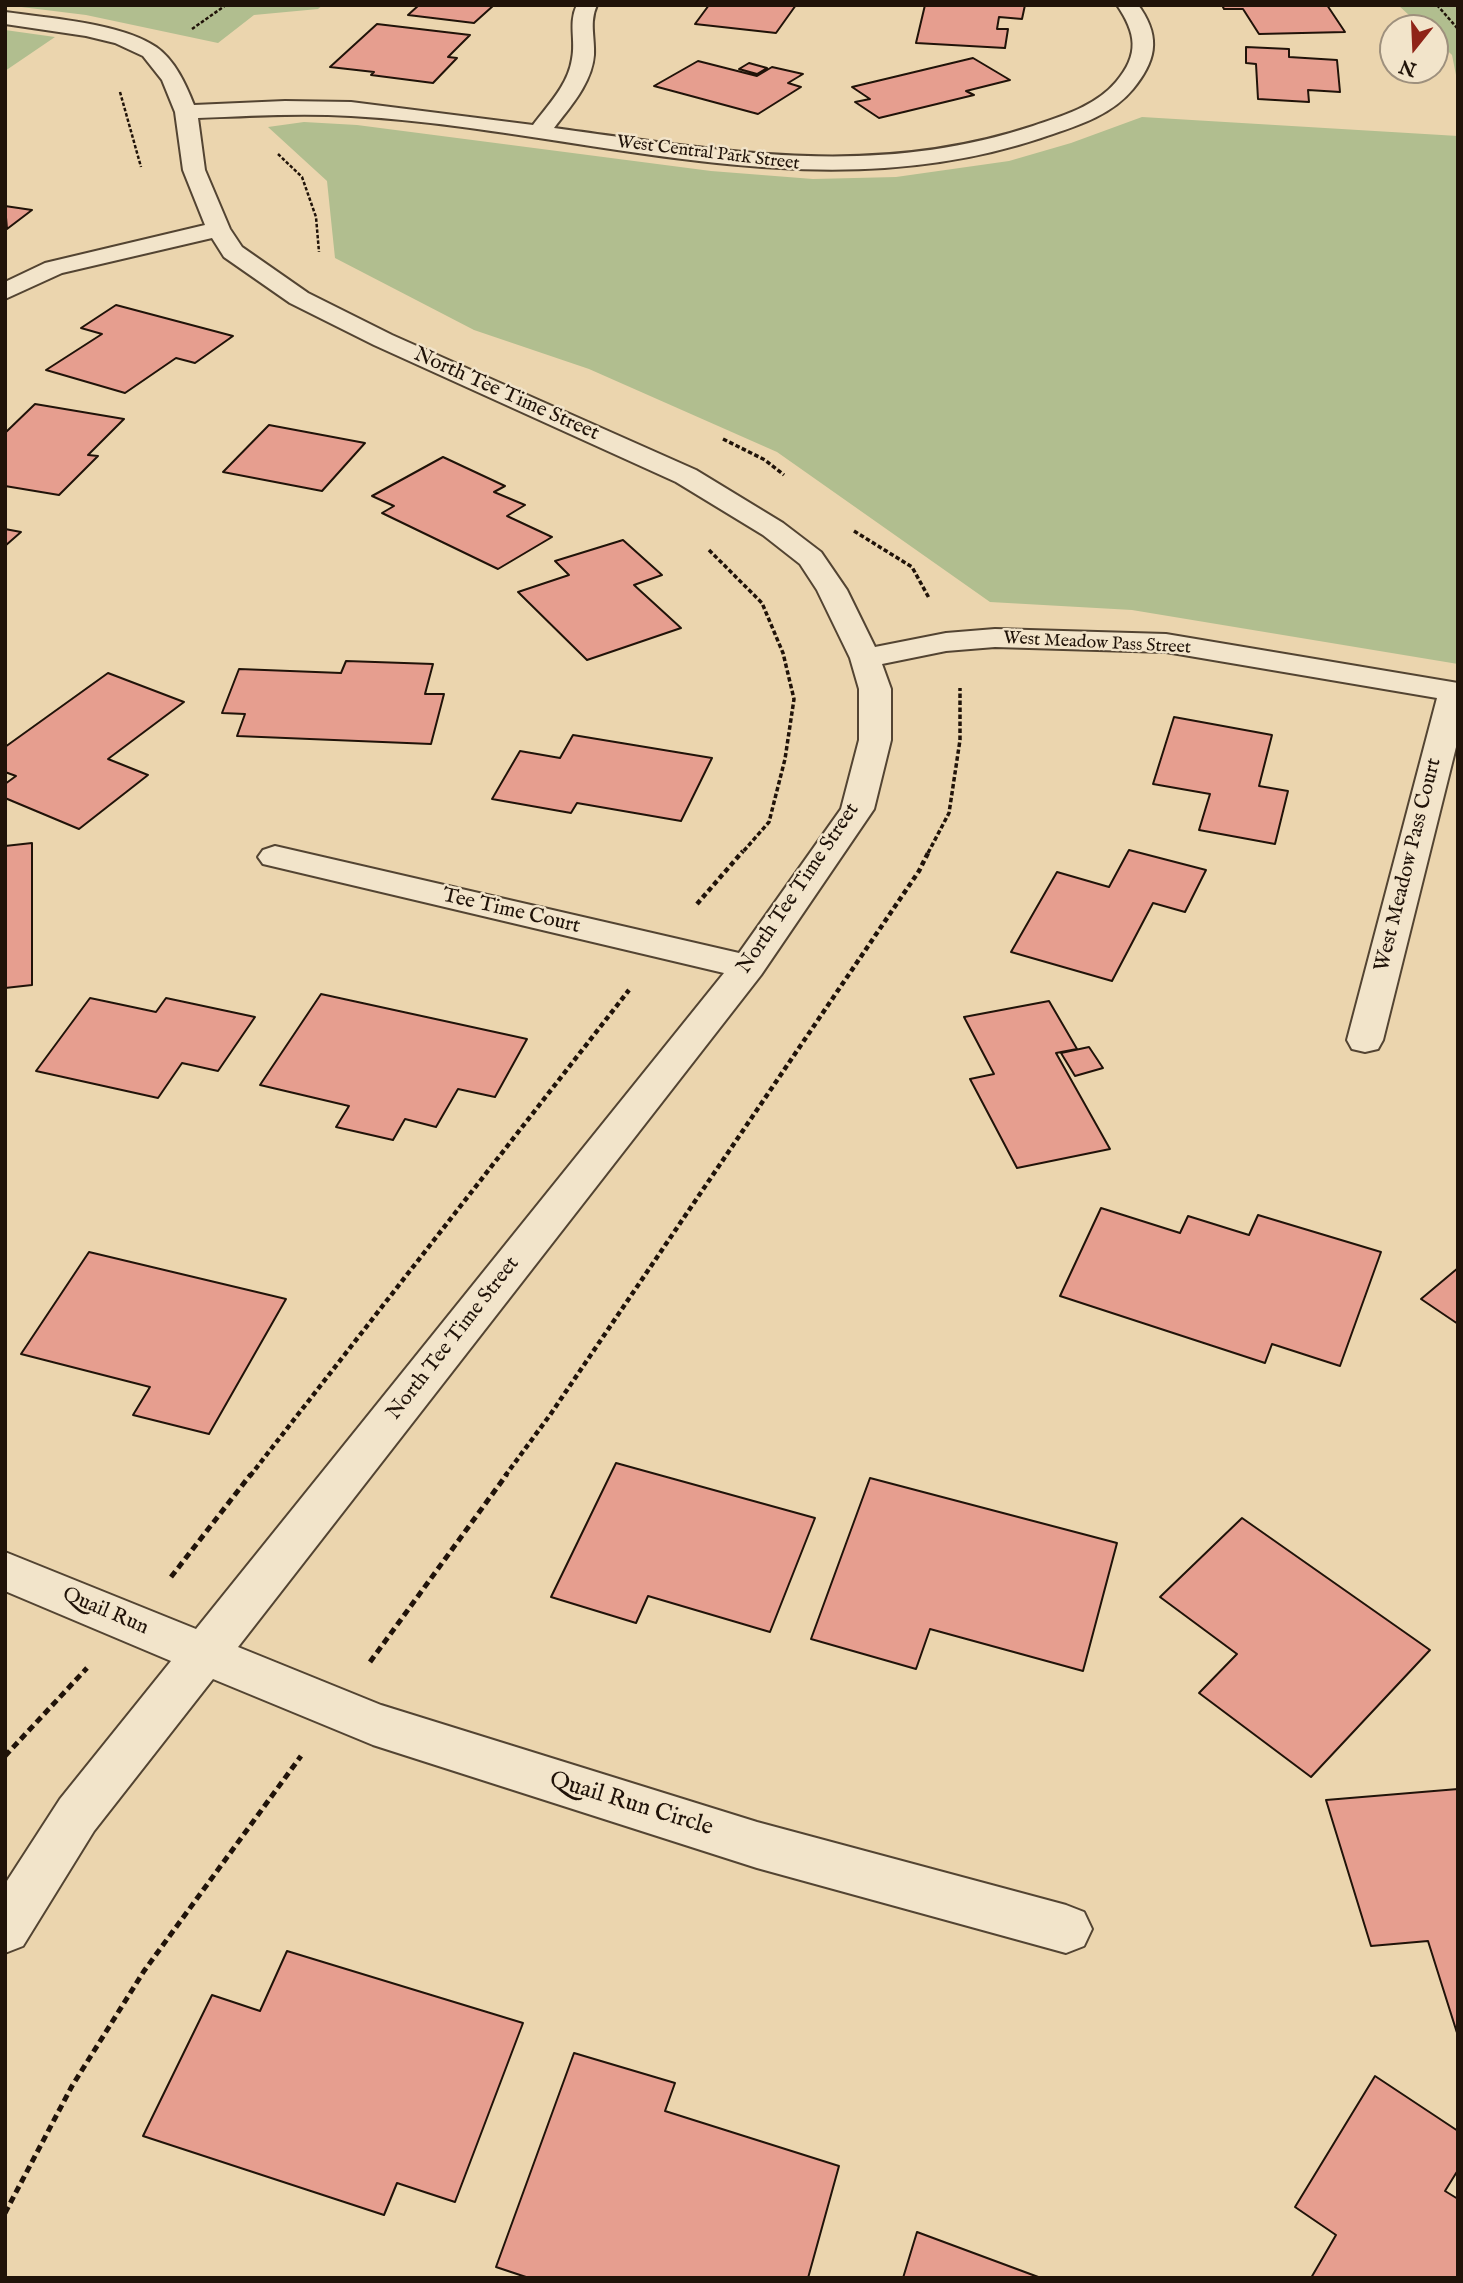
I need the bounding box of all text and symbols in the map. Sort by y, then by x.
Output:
north arrow [1379,14,1449,84]
text: N [1397,53,1420,81]
street label: West Central Park Street [615,132,801,176]
street label: North Tee Time Street [409,343,603,447]
street label: West Meadow Pass Street [1003,628,1191,660]
street label: West Meadow Pass Court [1370,756,1448,974]
street label: North Tee Time Street [733,799,865,979]
street label: Tee Time Court [440,884,582,940]
street label: North Tee Time Street [382,1252,526,1426]
street label: Quail Run [58,1583,152,1641]
street label: Quail Run Circle [546,1766,716,1844]

